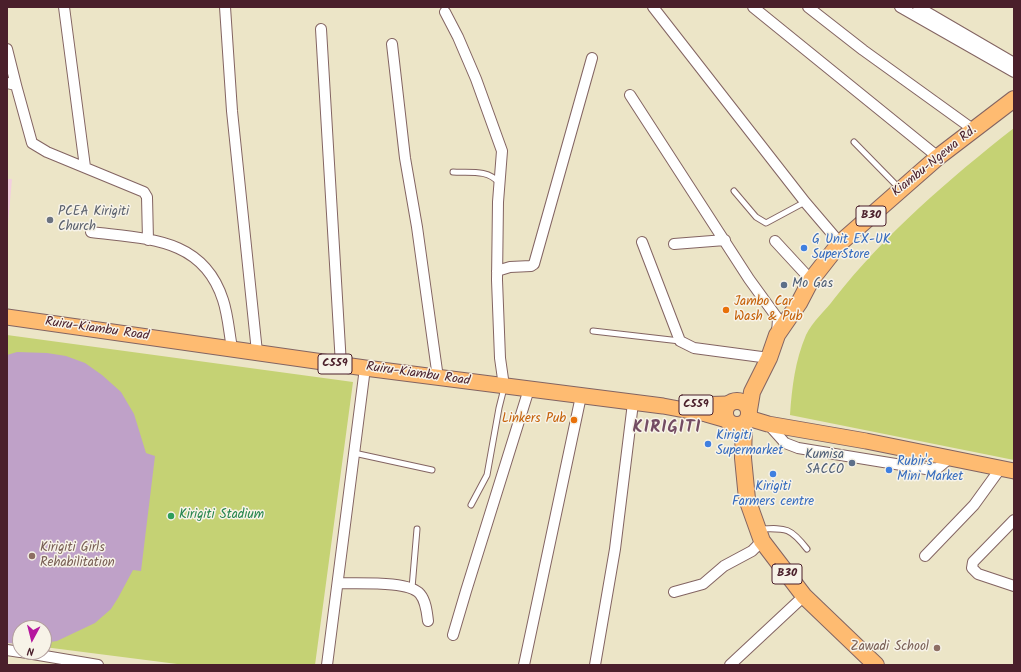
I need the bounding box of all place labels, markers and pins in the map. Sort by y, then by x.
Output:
place label: PCEA Kirigiti Church [58,205,129,236]
marker: PCEA Kirigiti Church [45,215,55,225]
place label: G Unit EX-UK SuperStore [812,233,890,264]
marker: G Unit EX-UK SuperStore [799,243,809,253]
place label: Mo Gas [792,277,833,293]
marker: Mo Gas [779,280,789,290]
place label: Jambo Car Wash & Pub [734,295,802,326]
marker: Jambo Car Wash & Pub [721,305,731,315]
place label: Linkers Pub [502,412,566,428]
marker: Linkers Pub [569,415,579,425]
place label: Kirigiti Supermarket [716,429,783,460]
marker: Kirigiti Supermarket [703,439,713,449]
place label: Kumisa SACCO [805,448,844,479]
place label: Rubir's Mini Market [897,455,963,486]
marker: Kumisa SACCO [847,458,857,468]
marker: Rubir's Mini Market [884,465,894,475]
marker: Kirigiti Farmers centre [768,469,778,479]
place label: Kirigiti Farmers centre [732,480,814,511]
place label: Kirigiti Stadium [179,508,264,524]
marker: Kirigiti Stadium [166,511,176,521]
place label: Kirigiti Girls Rehabilitation [40,541,115,572]
marker: Kirigiti Girls Rehabilitation [27,551,37,561]
place label: Zawadi School [851,640,929,656]
marker: Zawadi School [932,643,942,653]

